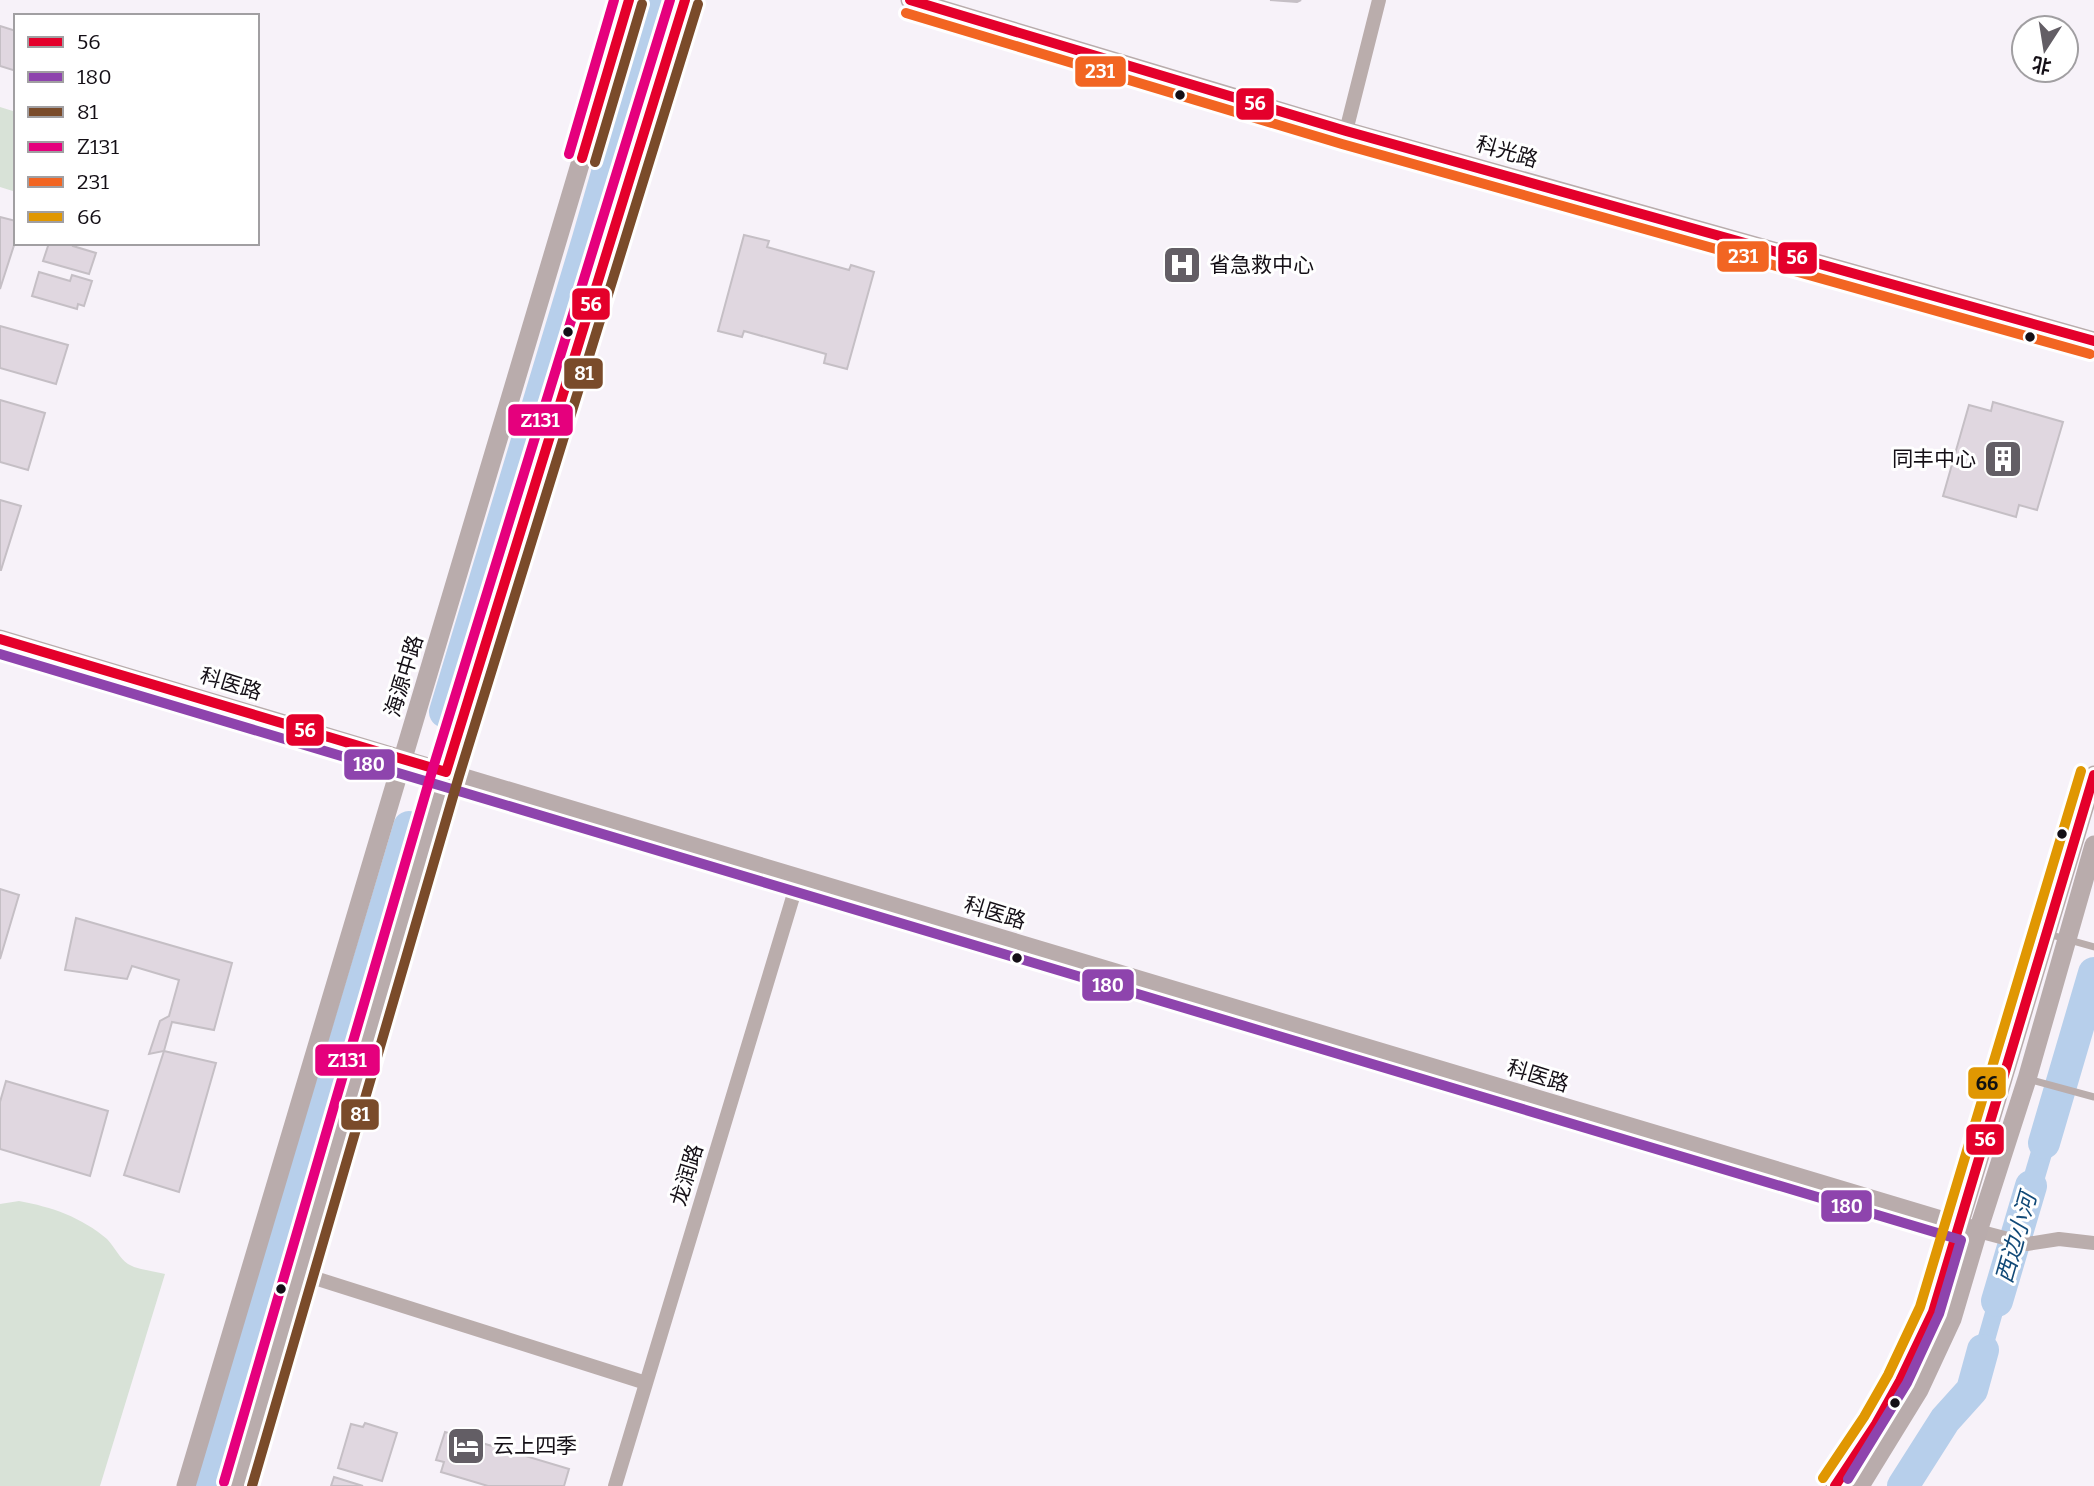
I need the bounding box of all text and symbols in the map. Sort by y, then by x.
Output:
legend [14,14,259,245]
north arrow [2010,14,2080,84]
text: 56 [77,29,101,55]
text: 北 [2030,52,2053,78]
line badge: 231 [1074,55,1127,88]
text: 231 [1085,60,1116,83]
text: 180 [77,64,112,90]
line badge: 56 [1235,87,1275,121]
unlabelled marker [1173,88,1187,102]
text: 56 [1244,92,1266,115]
text: 81 [77,99,99,125]
street label: 科光路 [1473,131,1541,173]
text: Z131 [77,134,119,160]
text: 231 [77,169,109,195]
text: 66 [77,204,102,230]
line badge: 231 [1716,240,1770,273]
line badge: 56 [1777,241,1818,275]
hospital icon: 省急救中心 [1161,244,1203,286]
text: 231 [1728,245,1759,268]
text: 56 [1786,246,1808,269]
place label: 省急救中心 [1209,252,1314,278]
line badge: 56 [571,287,611,321]
text: 56 [580,293,602,316]
unlabelled marker [561,325,575,339]
unlabelled marker [2023,330,2037,344]
line badge: 81 [563,357,604,390]
text: 81 [574,362,595,385]
line badge: Z131 [507,403,574,437]
text: Z131 [520,409,560,432]
building icon: 同丰中心 [1982,438,2024,480]
place label: 同丰中心 [1892,446,1976,472]
street label: 海源中路 [379,632,429,720]
street label: 科医路 [197,662,265,706]
line badge: 56 [285,713,325,747]
text: 56 [294,719,316,742]
line badge: 180 [343,748,396,781]
text: 180 [353,753,385,776]
unlabelled marker [2055,827,2069,841]
street label: 科医路 [961,891,1029,935]
unlabelled marker [1010,951,1024,965]
line badge: 180 [1081,968,1135,1002]
text: 180 [1092,974,1124,997]
line badge: Z131 [314,1043,381,1077]
text: Z131 [327,1049,367,1072]
street label: 科医路 [1504,1054,1572,1098]
line badge: 66 [1967,1066,2007,1100]
text: 66 [1976,1072,1998,1095]
line badge: 81 [340,1098,380,1131]
text: 81 [350,1103,371,1126]
line badge: 56 [1965,1123,2005,1156]
text: 56 [1974,1128,1996,1151]
street label: 龙润路 [665,1141,709,1209]
water label: 西边小河 [1990,1186,2043,1286]
line badge: 180 [1820,1189,1873,1223]
text: 180 [1831,1195,1863,1218]
unlabelled marker [274,1282,288,1296]
unlabelled marker [1888,1396,1902,1410]
hotel icon: 云上四季 [445,1425,487,1467]
place label: 云上四季 [493,1433,577,1459]

